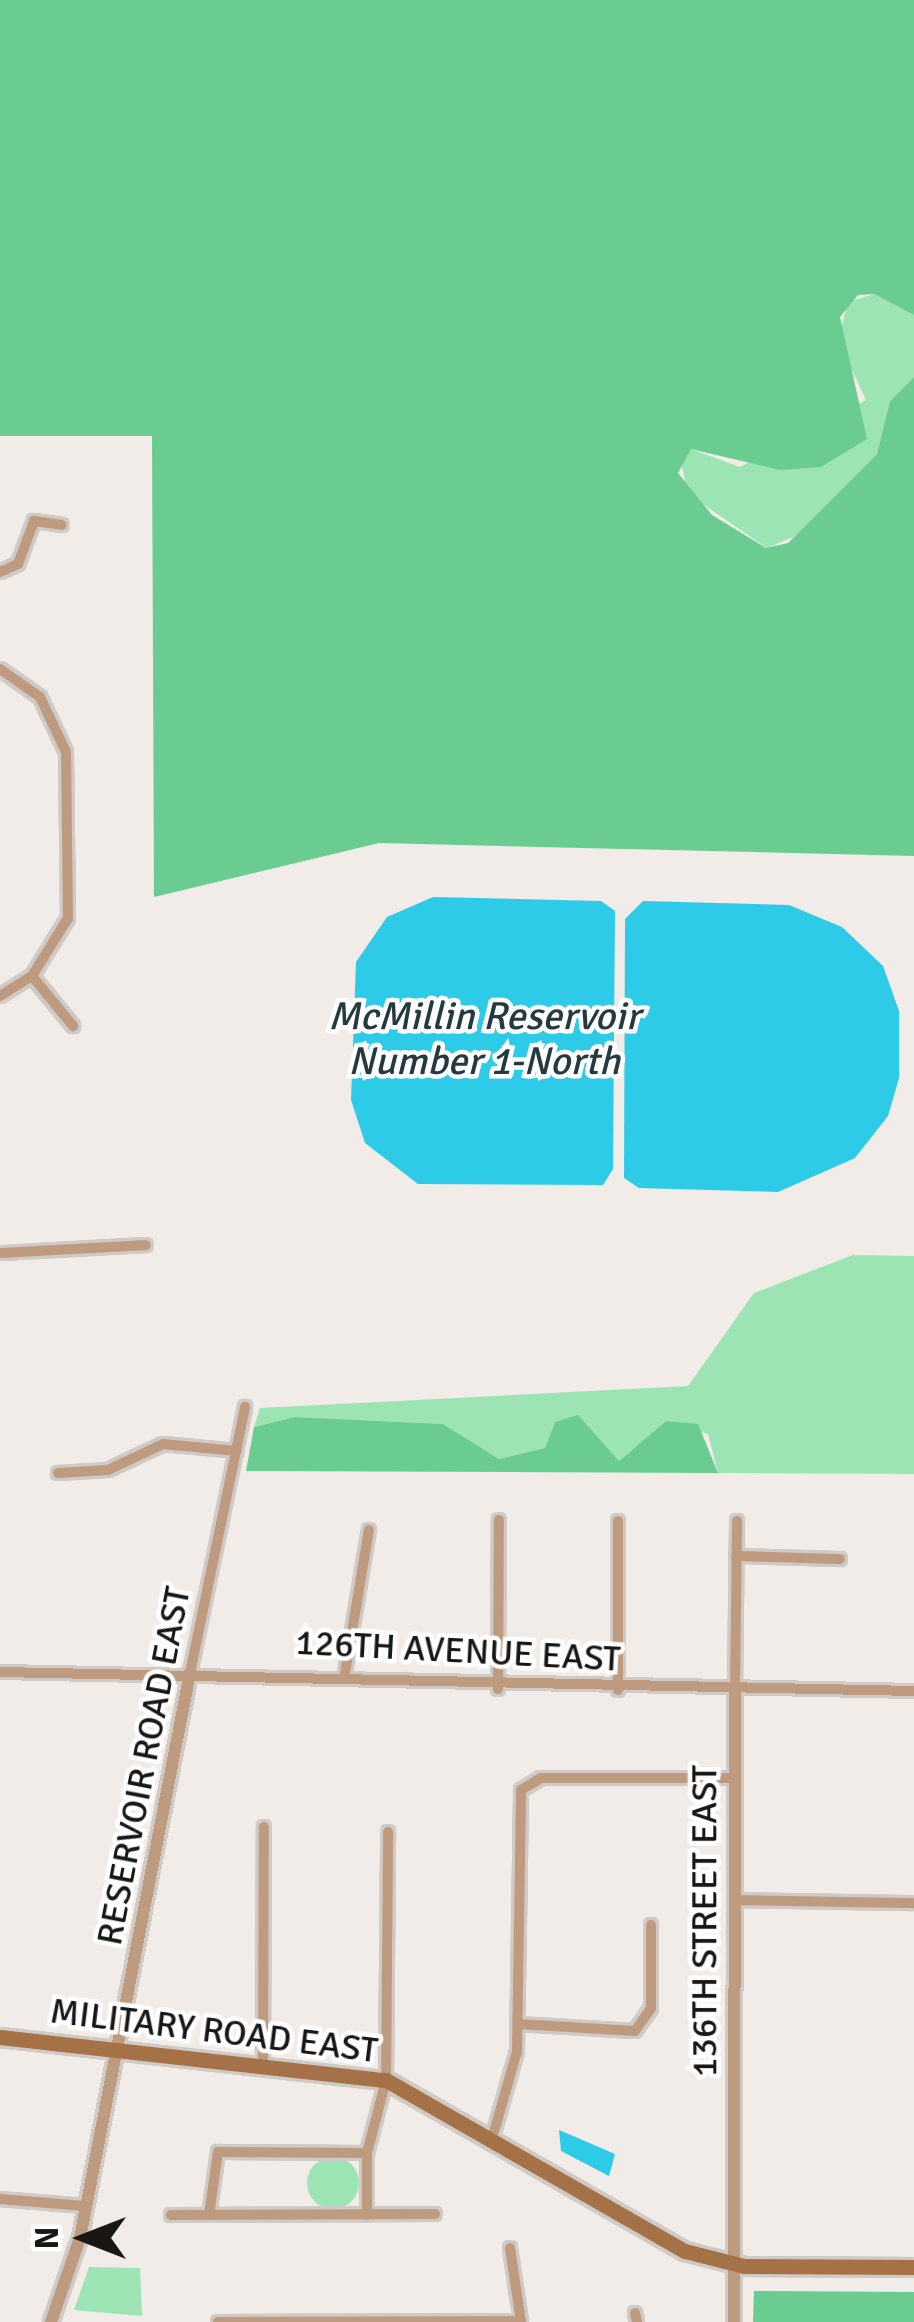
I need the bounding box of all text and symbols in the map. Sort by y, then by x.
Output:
water label: McMillin Reservoir Number 1-North [328,994,640,1085]
street label: RESERVOIR ROAD EAST [88,1583,200,1949]
street label: 126TH AVENUE EAST [294,1621,622,1681]
street label: 136TH STREET EAST [683,1765,727,2077]
street label: MILITARY ROAD EAST [48,1989,380,2073]
north arrow [24,2178,144,2298]
text: N [27,2227,68,2249]

